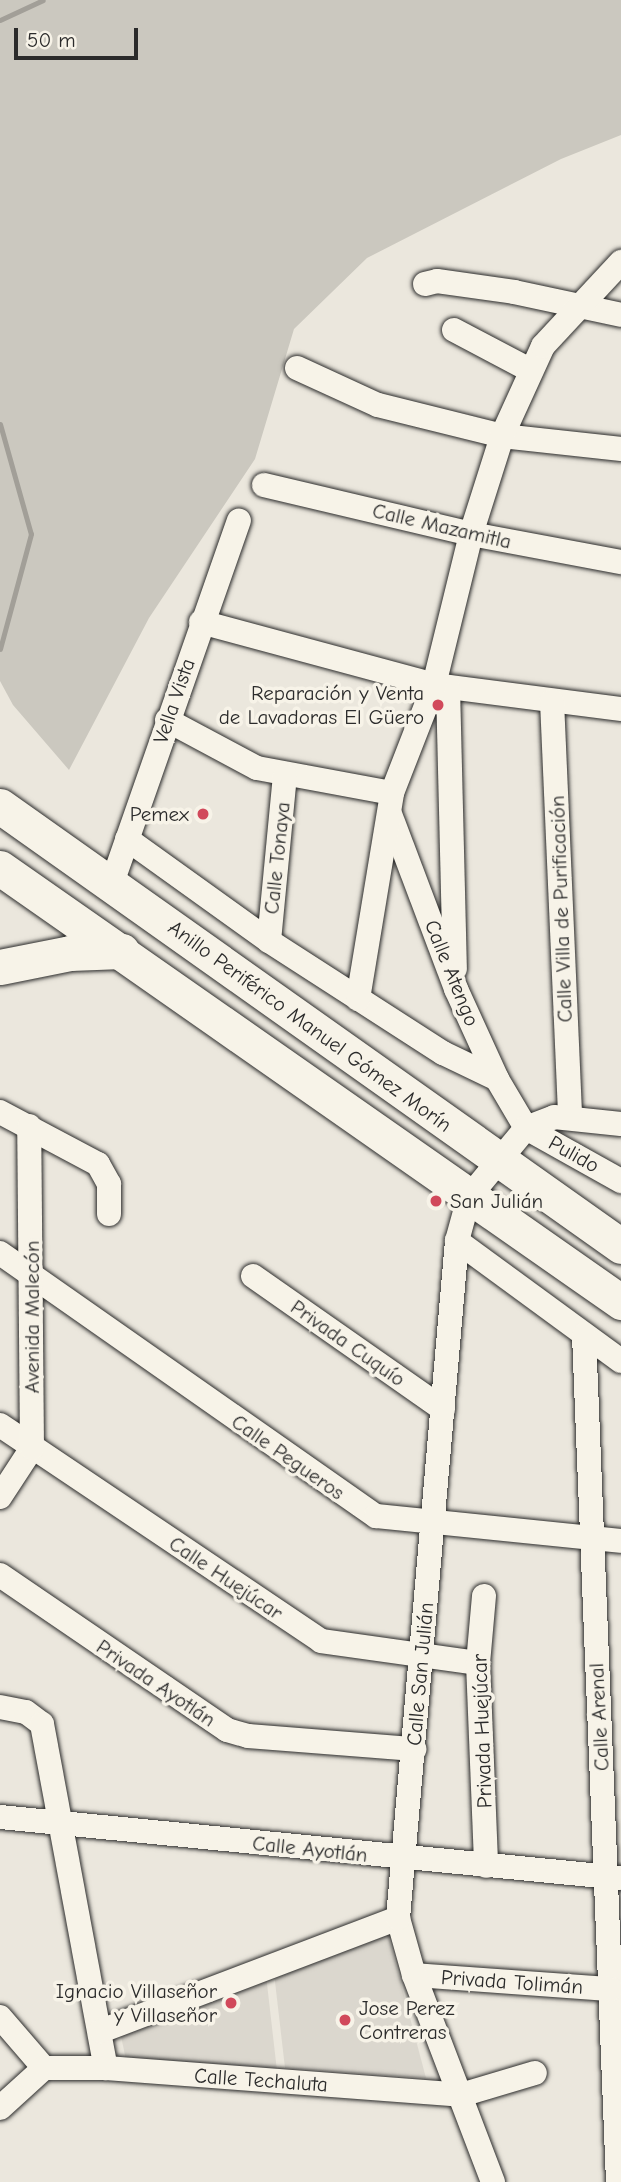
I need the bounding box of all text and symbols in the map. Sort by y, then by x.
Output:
scale bar [18,14,142,58]
text: 50 m [27,28,76,52]
street label: Calle Mazamitla [370,498,514,554]
street label: Vella Vista [148,655,200,747]
place label: Reparación y Venta de Lavadoras El Güero [219,680,424,730]
marker: Reparación y Venta de Lavadoras El Güero [430,697,446,713]
street label: Calle Villa de Purificación [544,795,578,1023]
place label: Pemex [130,801,189,827]
street label: Calle Tonaya [259,801,295,915]
marker: Pemex [195,806,211,822]
street label: Anillo Periférico Manuel Gómez Morín [163,915,457,1137]
street label: Calle Atengo [419,916,485,1030]
street label: Pulido [544,1130,604,1178]
place label: San Julián [450,1188,543,1214]
marker: San Julián [428,1193,444,1209]
street label: Avenida Malecón [19,1241,45,1393]
street label: Privada Cuquío [286,1294,410,1392]
street label: Calle Pegueros [227,1409,349,1505]
street label: Calle Huejúcar [164,1531,288,1625]
street label: Calle San Julián [401,1601,439,1747]
street label: Privada Ayotlán [92,1634,220,1732]
street label: Privada Huejúcar [467,1653,497,1809]
street label: Calle Arenal [584,1662,614,1772]
street label: Calle Ayotlán [251,1830,369,1868]
street label: Privada Tolimán [440,1964,584,2000]
place label: Ignacio Villaseñor y Villaseñor [56,1978,217,2028]
marker: Ignacio Villaseñor y Villaseñor [223,1995,239,2011]
place label: Jose Perez Contreras [359,1995,455,2045]
marker: Jose Perez Contreras [337,2012,353,2028]
street label: Calle Techaluta [193,2063,329,2097]

